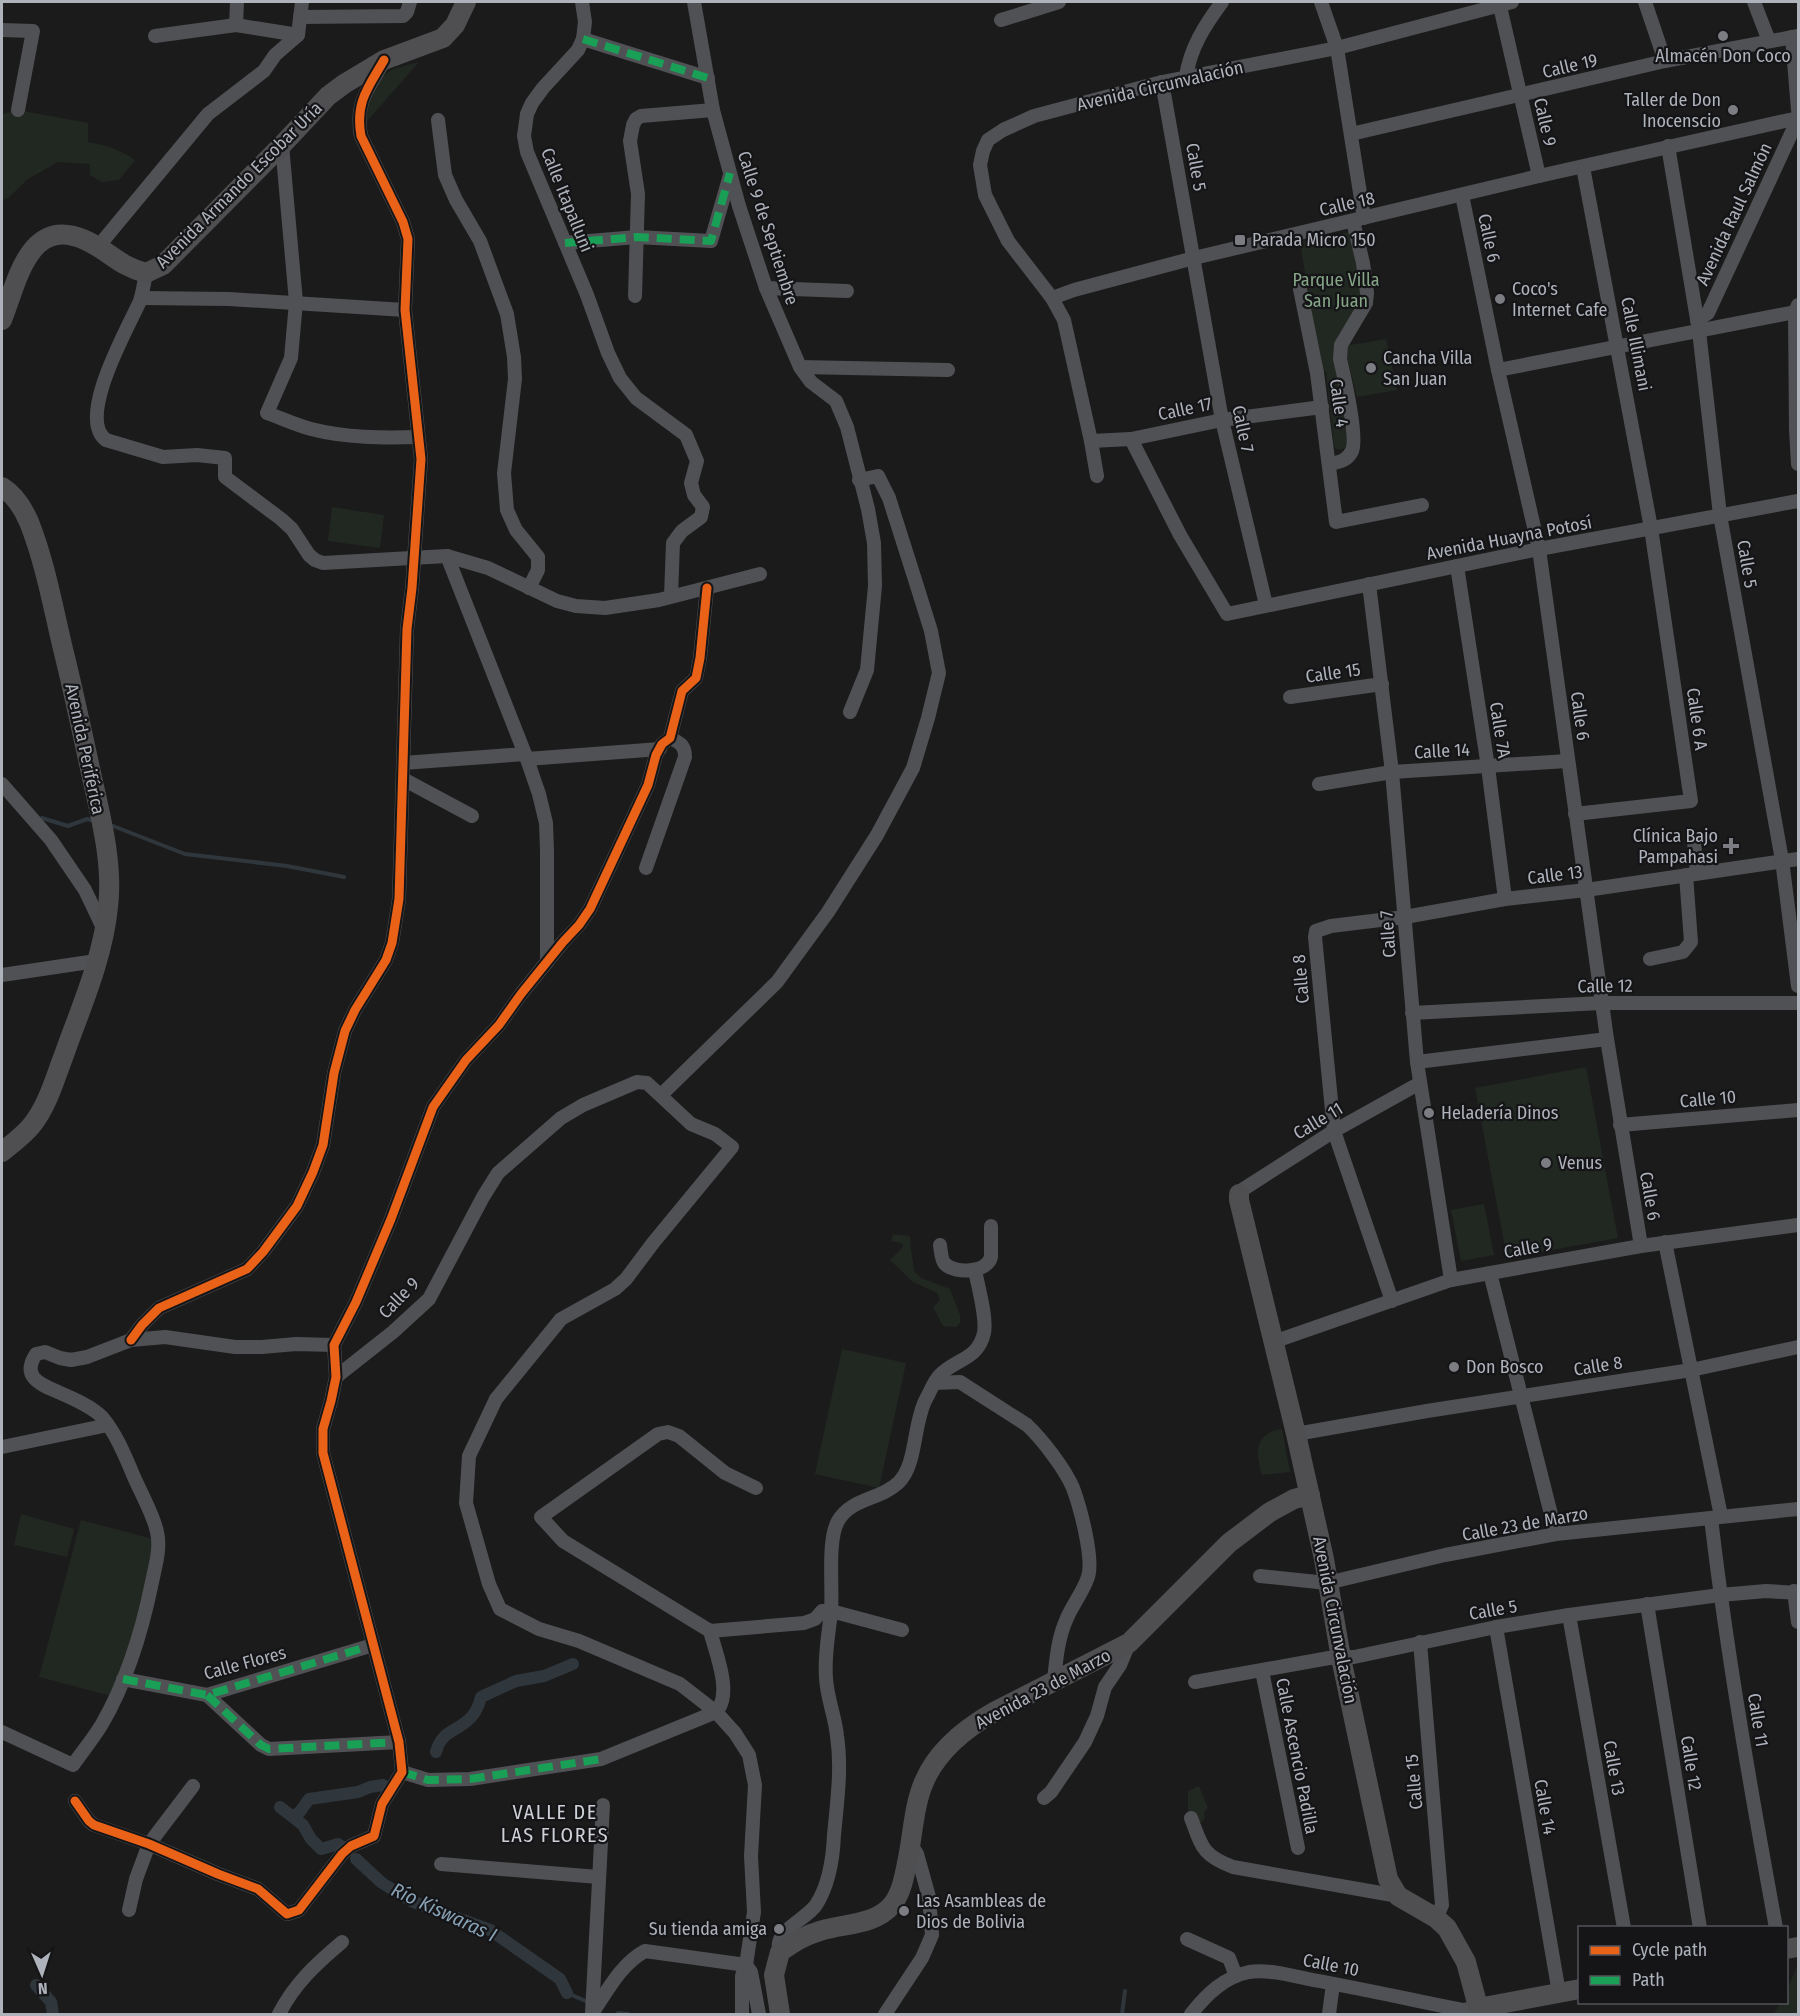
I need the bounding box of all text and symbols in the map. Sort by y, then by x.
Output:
marker: Almacén Don Coco [1716,29,1730,43]
place label: Almacén Don Coco [1655,45,1791,67]
street label: Calle 19 [1540,49,1600,83]
street label: Avenida Circunvalación [1075,56,1245,116]
place label: Taller de Don Inocenscio [1624,89,1721,132]
street label: Calle 9 [1529,96,1561,148]
street label: Avenida Armando Escobar Uría [151,97,327,273]
marker: Taller de Don Inocenscio [1726,103,1740,117]
street label: Avenida Raul Salmón [1691,139,1777,289]
street label: Calle 5 [1181,141,1211,193]
street label: Calle Itapalluni [536,145,598,255]
street label: Calle 9 de Septiembre [733,148,803,308]
street label: Calle 18 [1317,187,1377,221]
street label: Calle 6 [1473,212,1505,264]
place label: Parada Micro 150 [1252,229,1376,251]
marker: Parada Micro 150 [1233,233,1247,247]
park label: Parque Villa San Juan [1292,269,1380,312]
place label: Coco's Internet Cafe [1512,278,1608,321]
marker: Coco's Internet Cafe [1493,292,1507,306]
street label: Calle Illimani [1616,295,1656,393]
place label: Cancha Villa San Juan [1383,347,1473,390]
marker: Cancha Villa San Juan [1364,361,1378,375]
street label: Calle 4 [1325,377,1353,429]
street label: Calle 17 [1156,393,1214,425]
street label: Calle 7 [1227,404,1259,454]
street label: Avenida Huayna Potosí [1424,511,1594,565]
street label: Calle 5 [1732,538,1762,590]
street label: Calle 15 [1304,658,1362,688]
street label: Avenida Periférica [60,682,110,817]
street label: Calle 6 A [1682,686,1712,752]
street label: Calle 6 [1566,690,1594,742]
street label: Calle 7A [1485,700,1515,760]
street label: Calle 14 [1414,739,1471,763]
place label: Clínica Bajo Pampahasi [1633,825,1718,868]
marker: Clínica Bajo Pampahasi [1722,837,1740,855]
street label: Calle 13 [1526,861,1584,889]
street label: Calle 7 [1375,910,1401,958]
street label: Calle 8 [1288,954,1314,1004]
street label: Calle 12 [1577,975,1633,997]
street label: Calle 10 [1679,1086,1737,1112]
street label: Calle 11 [1289,1098,1347,1144]
place label: Heladería Dinos [1441,1102,1559,1124]
marker: Heladería Dinos [1422,1106,1436,1120]
place label: Venus [1558,1152,1603,1174]
marker: Venus [1539,1156,1553,1170]
street label: Calle 6 [1635,1170,1665,1222]
street label: Calle 9 [1502,1233,1554,1263]
street label: Calle 9 [374,1273,424,1323]
street label: Calle 8 [1572,1351,1624,1381]
place label: Don Bosco [1466,1356,1543,1378]
marker: Don Bosco [1447,1360,1461,1374]
street label: Calle 23 de Marzo [1460,1502,1590,1546]
street label: Avenida Circunvalación [1308,1535,1362,1705]
street label: Calle 5 [1467,1595,1519,1625]
street label: Calle Flores [201,1641,289,1685]
street label: Avenida 23 de Marzo [972,1644,1114,1734]
street label: Calle Ascencio Padilla [1271,1676,1323,1836]
street label: Calle 11 [1743,1692,1773,1748]
street label: Calle 12 [1676,1734,1706,1792]
street label: Calle 13 [1598,1739,1630,1797]
street label: Calle 15 [1401,1753,1427,1811]
street label: Calle 14 [1529,1778,1561,1837]
district label: VALLE DE LAS FLORES [501,1800,609,1847]
water label: Río Kiswaras I [388,1877,500,1947]
place label: Las Asambleas de Dios de Bolivia [916,1890,1046,1933]
marker: Las Asambleas de Dios de Bolivia [897,1904,911,1918]
place label: Su tienda amiga [649,1918,767,1940]
marker: Su tienda amiga [772,1922,786,1936]
legend [1578,1926,1788,2004]
text: Cycle path [1632,1939,1707,1961]
north arrow [12,1944,72,2004]
street label: Calle 10 [1301,1949,1361,1981]
text: Path [1632,1969,1665,1991]
text: N [37,1979,48,1998]

